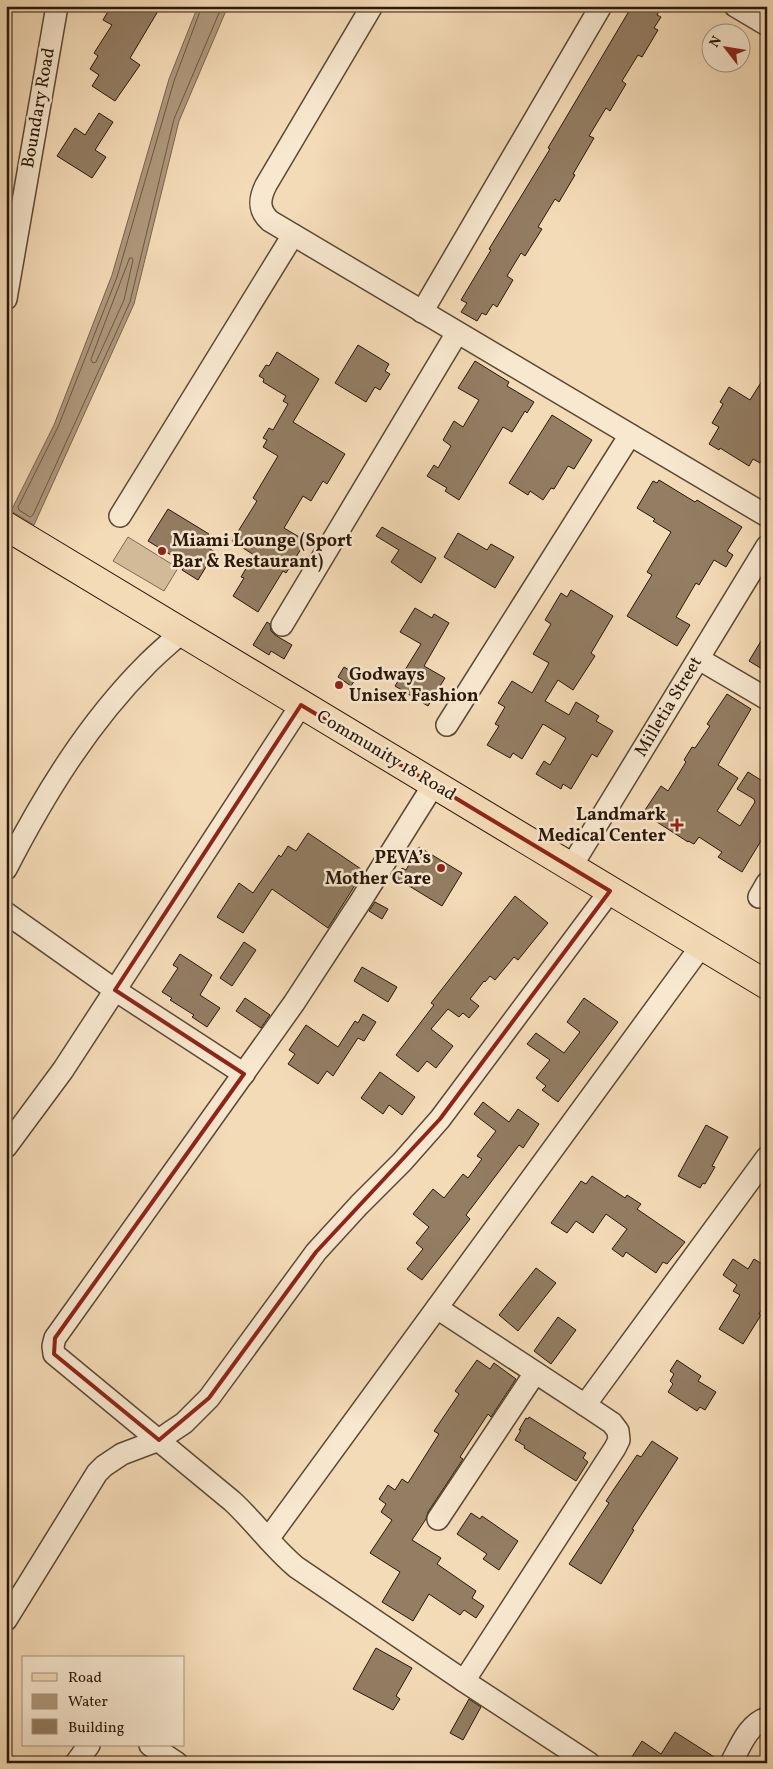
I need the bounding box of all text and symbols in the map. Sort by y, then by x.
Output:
north arrow [700,22,750,72]
text: N [705,33,727,51]
street label: Boundary Road [16,46,62,170]
place label: Miami Lounge (Sport Bar & Restaurant) [172,529,353,575]
marker: Miami Lounge (Sport Bar & Restaurant) [156,545,168,557]
street label: Milletia Street [629,652,709,762]
place label: Godways Unisex Fashion [349,663,479,709]
marker: Godways Unisex Fashion [333,679,345,691]
street label: Community 18 Road [311,704,461,808]
place label: Landmark Medical Center [538,803,666,849]
marker: Landmark Medical Center [670,818,684,832]
place label: PEVA’s Mother Care [325,846,431,892]
marker: PEVA’s Mother Care [435,862,447,874]
legend [22,1656,185,1746]
text: Road [68,1668,102,1689]
text: Water [68,1692,108,1713]
text: Building [68,1718,125,1739]

